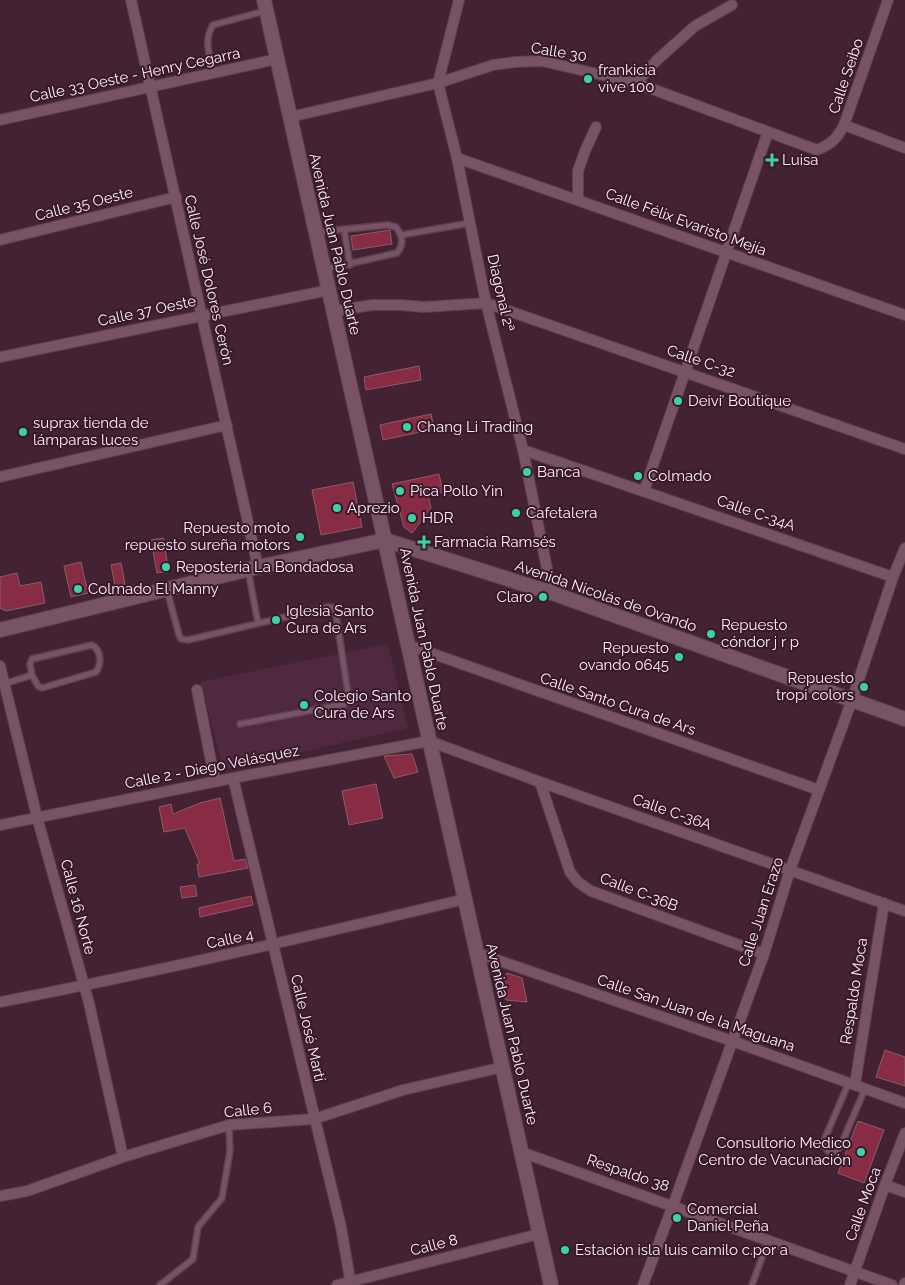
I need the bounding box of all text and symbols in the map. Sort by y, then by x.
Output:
street label: Calle Seibo [825,36,867,116]
street label: Calle 30 [530,39,588,65]
street label: Calle 33 Oeste - Henry Cegarra [28,44,242,106]
place label: frankicia vive 100 [598,61,656,96]
marker: frankicia vive 100 [582,73,594,85]
street label: Avenida Juan Pablo Duarte [305,151,365,337]
place label: Luisa [782,151,818,169]
marker: Luisa [766,154,778,166]
street label: Calle 35 Oeste [33,183,135,225]
street label: Calle Félix Evaristo Mejía [603,184,769,260]
street label: Calle José Dolores Cerón [181,193,237,367]
street label: Diagonal 2ª [483,252,519,334]
street label: Calle 37 Oeste [96,292,198,330]
street label: Calle C-32 [664,341,738,381]
place label: Deivi’ Boutique [688,392,791,410]
marker: Deivi’ Boutique [672,395,684,407]
place label: suprax tienda de lámparas luces [33,414,149,449]
place label: Chang Li Trading [417,418,533,436]
marker: Chang Li Trading [401,421,413,433]
marker: suprax tienda de lámparas luces [17,426,29,438]
place label: Banca [537,463,580,481]
marker: Banca [521,466,533,478]
place label: Colmado [648,467,712,485]
marker: Colmado [632,470,644,482]
place label: Pica Pollo Yin [410,482,503,500]
marker: Pica Pollo Yin [394,485,406,497]
street label: Calle C-34A [714,491,798,535]
place label: Aprezio [347,499,400,517]
marker: Aprezio [331,502,343,514]
place label: Cafetalera [526,504,597,522]
marker: Cafetalera [510,507,522,519]
place label: HDR [422,509,454,527]
marker: HDR [406,512,418,524]
place label: Repuesto moto repuesto sureña motors [125,519,290,554]
marker: Repuesto moto repuesto sureña motors [294,531,306,543]
place label: Farmacia Ramsés [434,533,556,551]
marker: Farmacia Ramsés [418,536,430,548]
street label: Avenida Juan Pablo Duarte [396,546,452,732]
street label: Avenida Nicolás de Ovando [513,556,699,636]
place label: Reposteria La Bondadosa [176,558,354,576]
marker: Reposteria La Bondadosa [160,561,172,573]
place label: Colmado El Manny [88,580,219,598]
marker: Colmado El Manny [72,583,84,595]
place label: Claro [497,588,533,606]
marker: Claro [537,591,549,603]
place label: Iglesia Santo Cura de Ars [286,602,374,637]
marker: Iglesia Santo Cura de Ars [270,614,282,626]
place label: Repuesto cóndor j r p [721,616,799,651]
marker: Repuesto cóndor j r p [705,628,717,640]
place label: Repuesto ovando 0645 [579,639,669,674]
marker: Repuesto ovando 0645 [673,651,685,663]
street label: Calle Santo Cura de Ars [538,669,698,739]
place label: Repuesto tropi colors [776,669,854,704]
marker: Repuesto tropi colors [858,681,870,693]
place label: Colegio Santo Cura de Ars [314,687,411,722]
marker: Colegio Santo Cura de Ars [298,699,310,711]
street label: Calle 2 - Diego Velásquez [123,741,301,793]
street label: Calle C-36A [630,790,714,834]
street label: Calle Juan Erazo [735,855,787,969]
street label: Calle 16 Norte [57,857,99,957]
street label: Calle C-36B [597,869,681,915]
street label: Calle 4 [205,925,255,953]
street label: Respaldo Moca [837,936,871,1046]
street label: Avenida Juan Pablo Duarte [482,941,542,1127]
street label: Calle San Juan de la Maguana [595,971,797,1055]
street label: Calle José Martí [287,973,329,1084]
street label: Calle 6 [223,1099,273,1121]
place label: Consultorio Medico Centro de Vacunación [698,1134,851,1169]
marker: Consultorio Medico Centro de Vacunación [855,1146,867,1158]
street label: Respaldo 38 [584,1150,672,1196]
street label: Calle Moca [841,1164,885,1244]
place label: Comercial Daniel Peña [687,1200,769,1235]
marker: Comercial Daniel Peña [671,1212,683,1224]
street label: Calle 8 [408,1230,460,1260]
place label: Estación isla luis camilo c.por a [575,1241,788,1259]
marker: Estación isla luis camilo c.por a [559,1244,571,1256]

